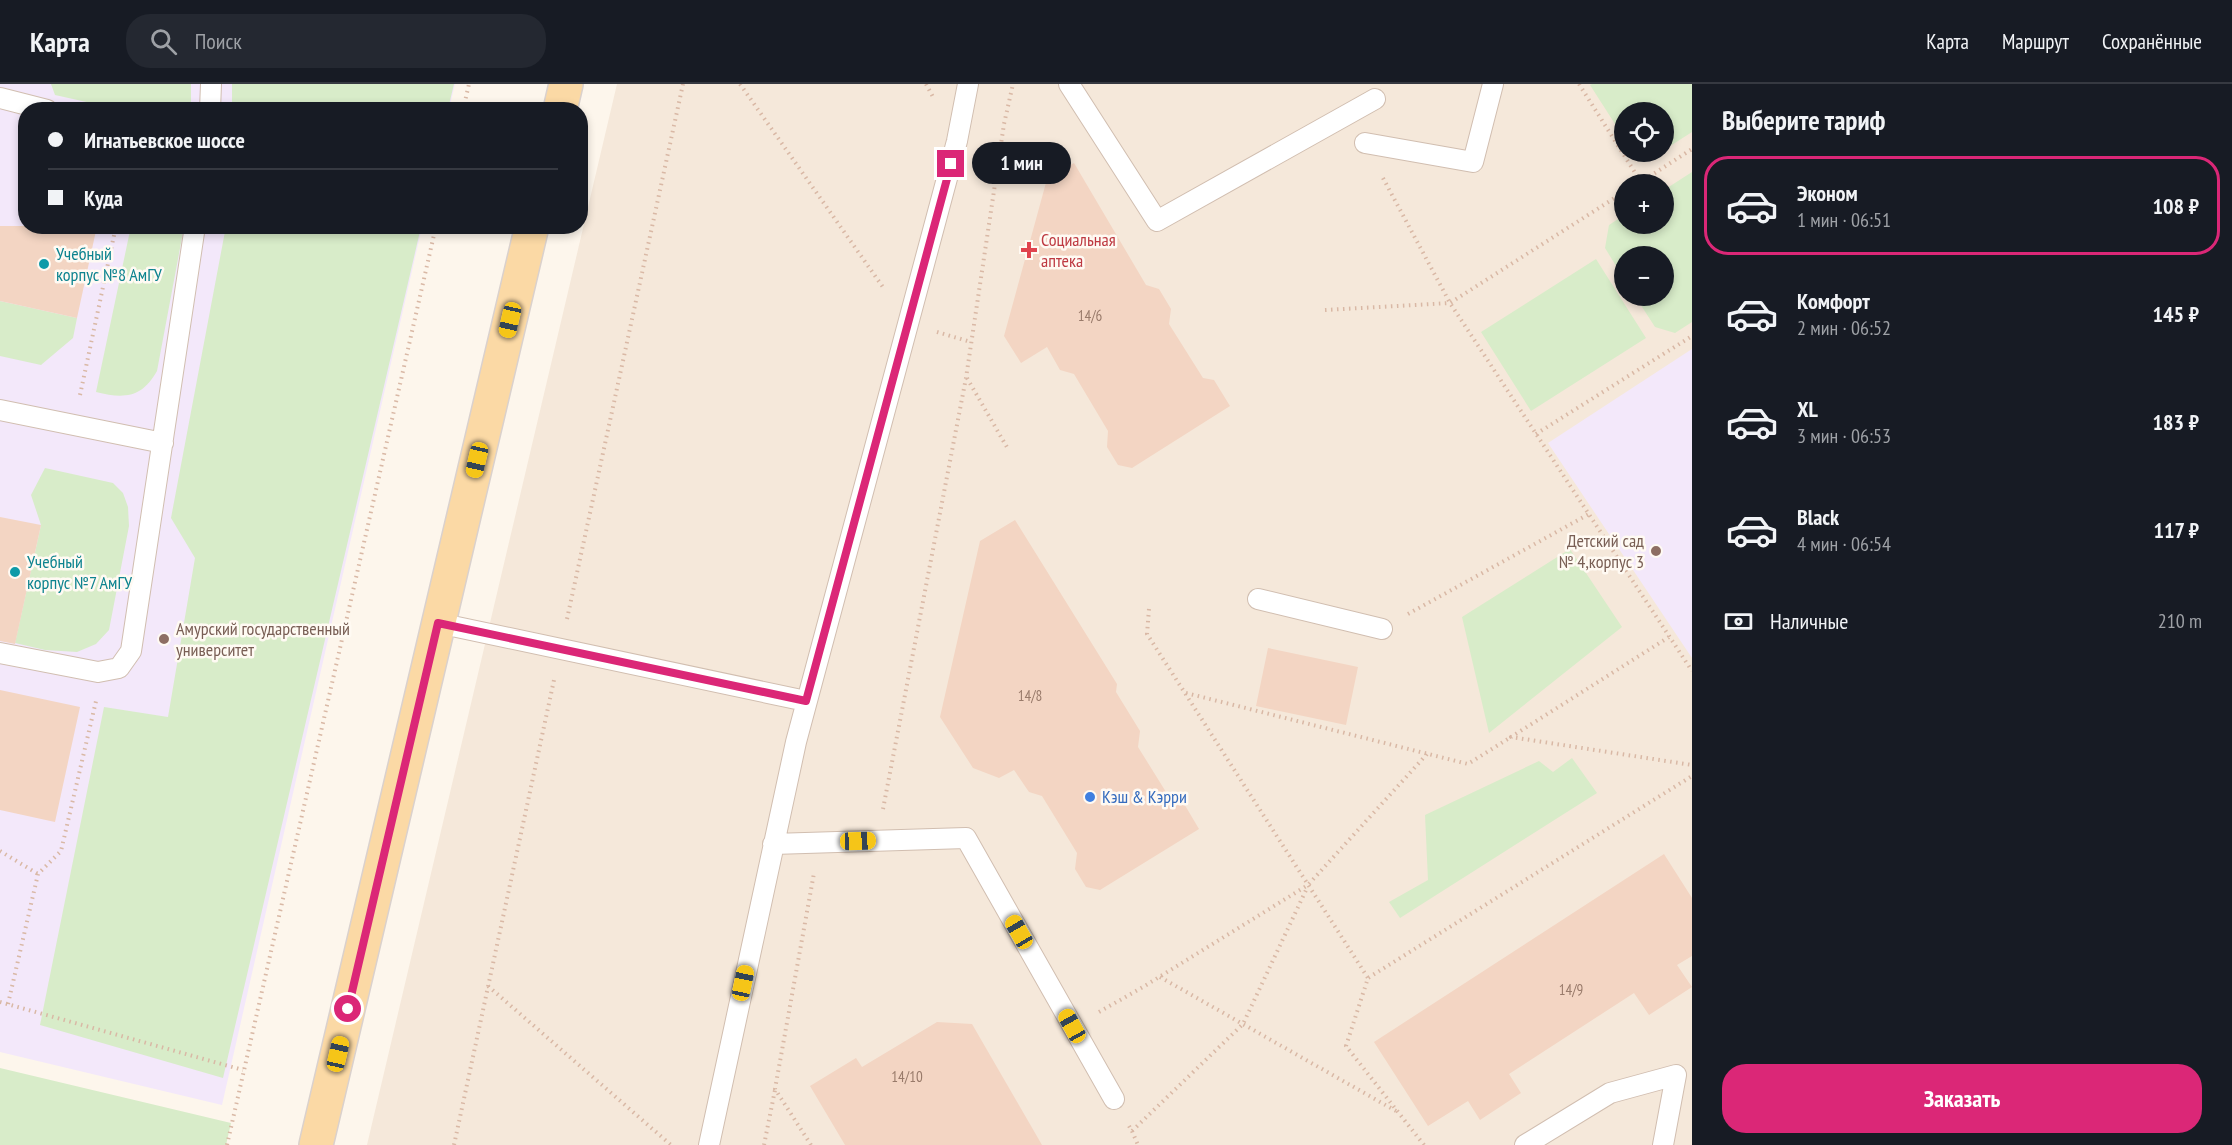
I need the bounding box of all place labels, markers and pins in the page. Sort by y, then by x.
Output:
place label: Социальная аптека [1041,228,1116,272]
place label: Учебный корпус №8 АмГУ [56,242,163,286]
marker: Социальная аптека [1022,243,1036,257]
marker: Учебный корпус №8 АмГУ [37,257,51,271]
place label: Детский сад № 4,корпус 3 [1559,529,1644,573]
marker: Детский сад № 4,корпус 3 [1649,544,1663,558]
place label: Учебный корпус №7 АмГУ [27,550,133,594]
marker: Учебный корпус №7 АмГУ [8,565,22,579]
place label: Амурский государственный университет [176,617,350,661]
marker: Амурский государственный университет [157,632,171,646]
place label: Кэш & Кэрри [1102,785,1187,808]
marker: Кэш & Кэрри [1083,790,1097,804]

